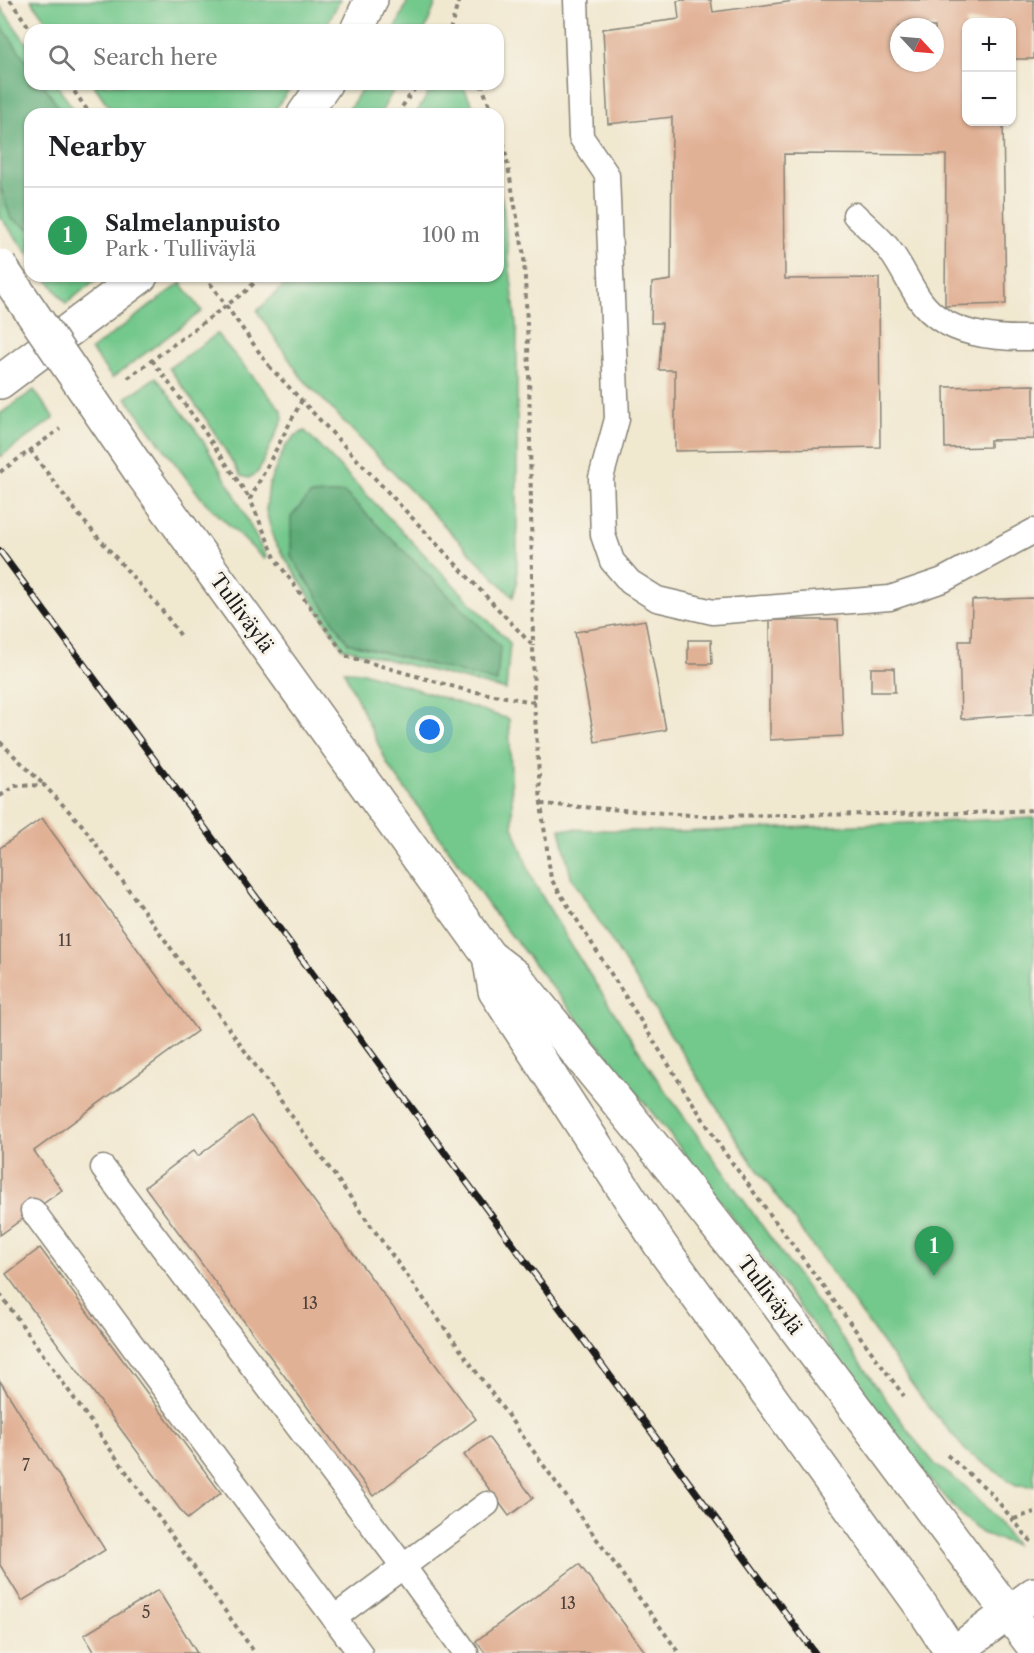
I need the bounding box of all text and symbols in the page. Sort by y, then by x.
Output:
north arrow [890,18,944,72]
map controls [962,18,1016,126]
button: + [962,18,1016,72]
search box [24,24,504,90]
icon: search [45,41,78,74]
text: Search here [93,44,218,71]
button: − [962,72,1016,126]
text: Nearby [48,131,146,163]
text: Salmelanpuisto [105,210,280,237]
text: 1 [63,223,72,247]
text: 100 m [422,223,480,247]
text: Park · Tulliväylä [105,237,256,261]
street label: Tulliväylä [205,569,279,658]
your location [415,715,444,744]
house number: 11 [58,930,72,950]
pin: 1 [914,1226,954,1276]
street label: Tulliväylä [733,1251,808,1339]
house number: 13 [302,1293,318,1313]
house number: 7 [22,1455,30,1475]
house number: 13 [560,1593,576,1613]
house number: 5 [142,1602,150,1622]

